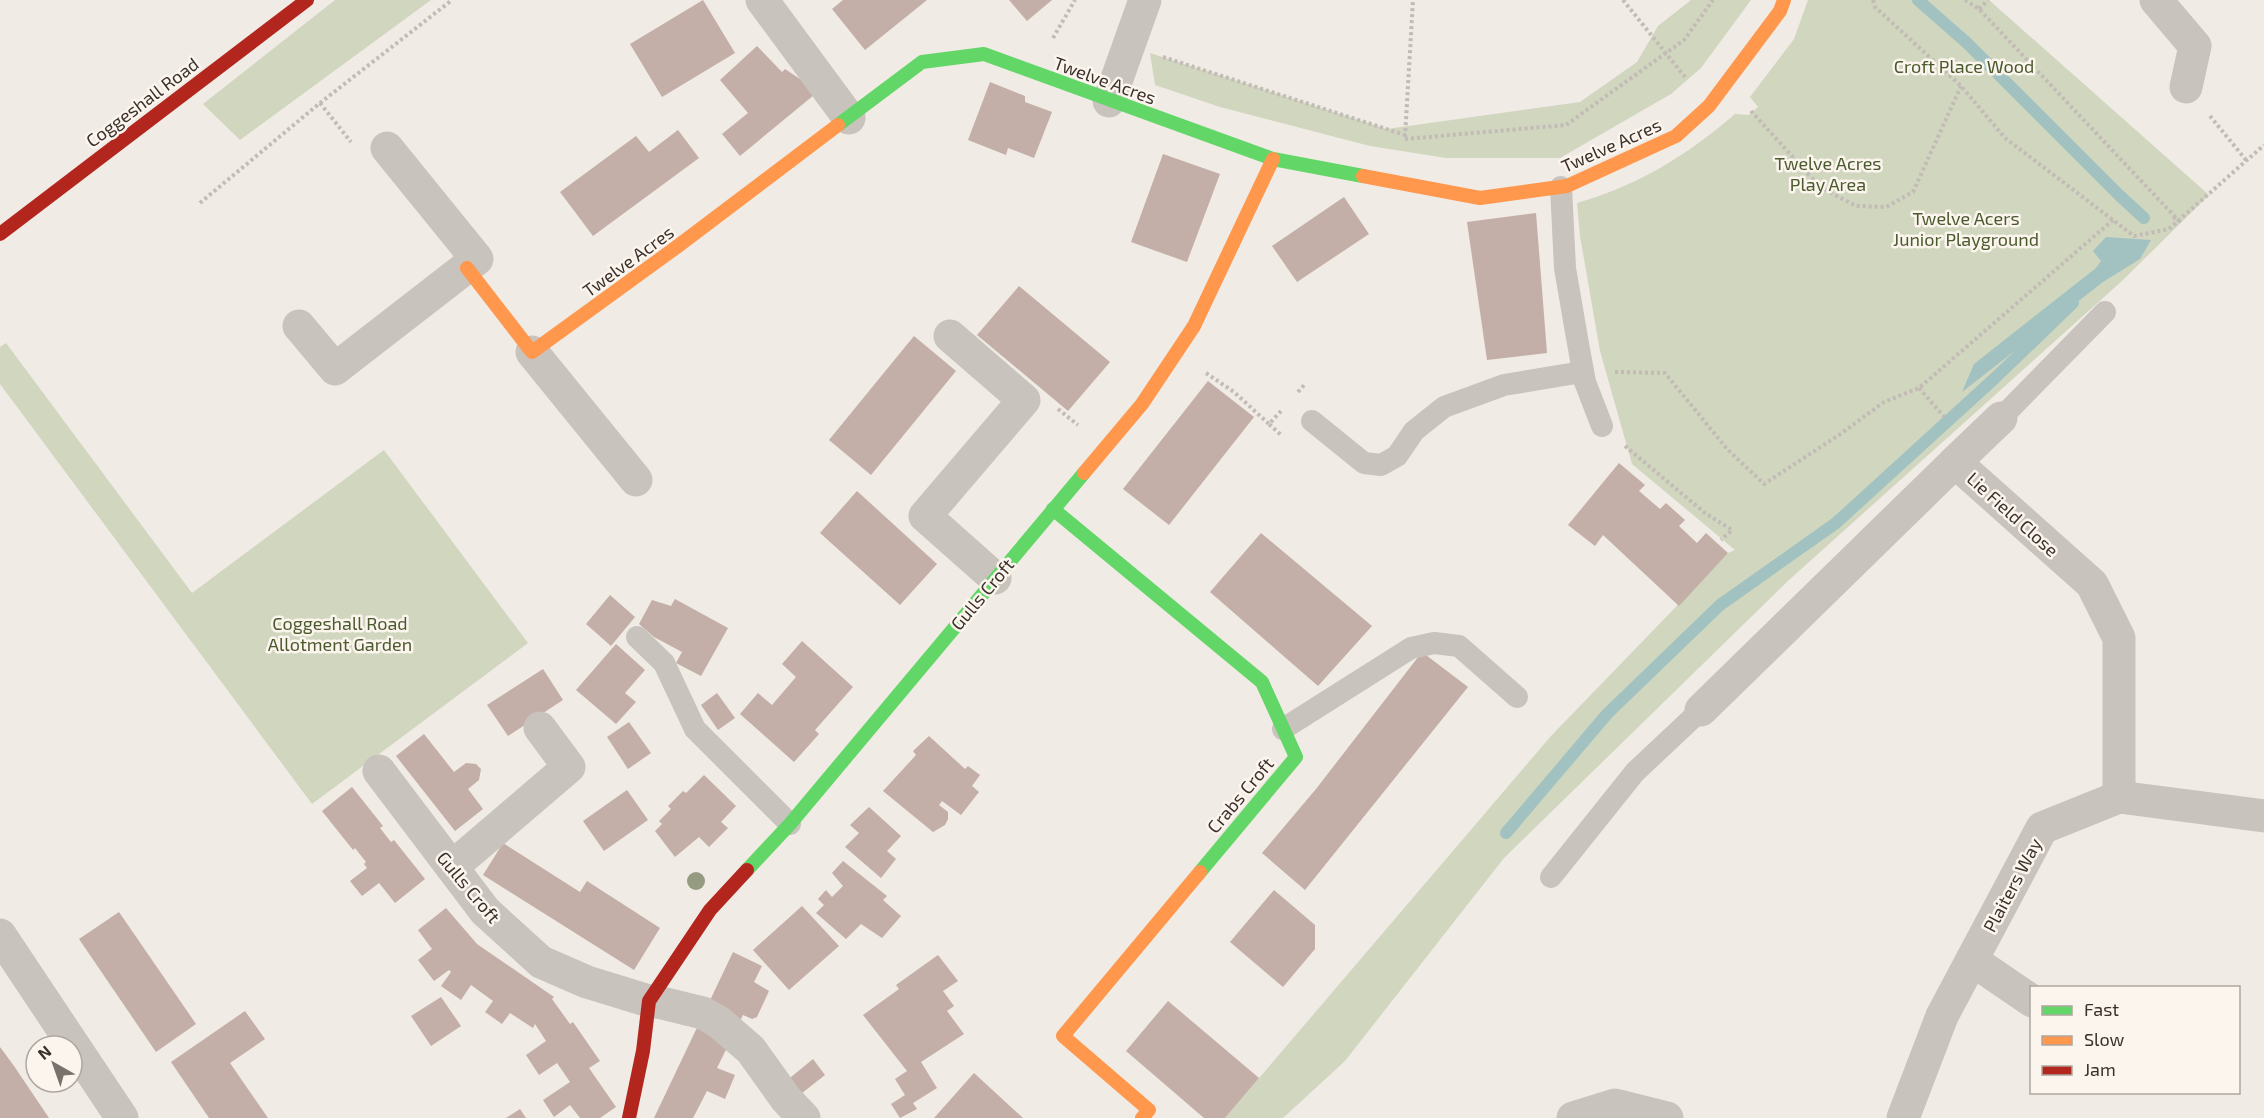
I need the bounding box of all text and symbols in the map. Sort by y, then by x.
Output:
street label: Twelve Acres [1051,51,1159,109]
street label: Coggeshall Road [81,52,203,152]
park label: Croft Place Wood [1894,55,2034,77]
street label: Twelve Acres [1558,113,1664,177]
park label: Twelve Acres Play Area [1774,152,1882,195]
park label: Twelve Acers Junior Playground [1893,207,2039,250]
street label: Twelve Acres [578,221,678,301]
street label: Lie Field Close [1963,467,2063,561]
street label: Gulls Croft [946,554,1018,634]
park label: Coggeshall Road Allotment Garden [268,612,412,655]
street label: Crabs Croft [1202,753,1278,837]
street label: Plaiters Way [1978,834,2046,936]
street label: Gulls Croft [433,847,505,927]
legend [2030,986,2240,1094]
text: Fast [2084,998,2119,1020]
text: Slow [2084,1028,2125,1050]
north arrow [24,1034,84,1094]
text: N [34,1041,55,1063]
text: Jam [2084,1058,2116,1080]

